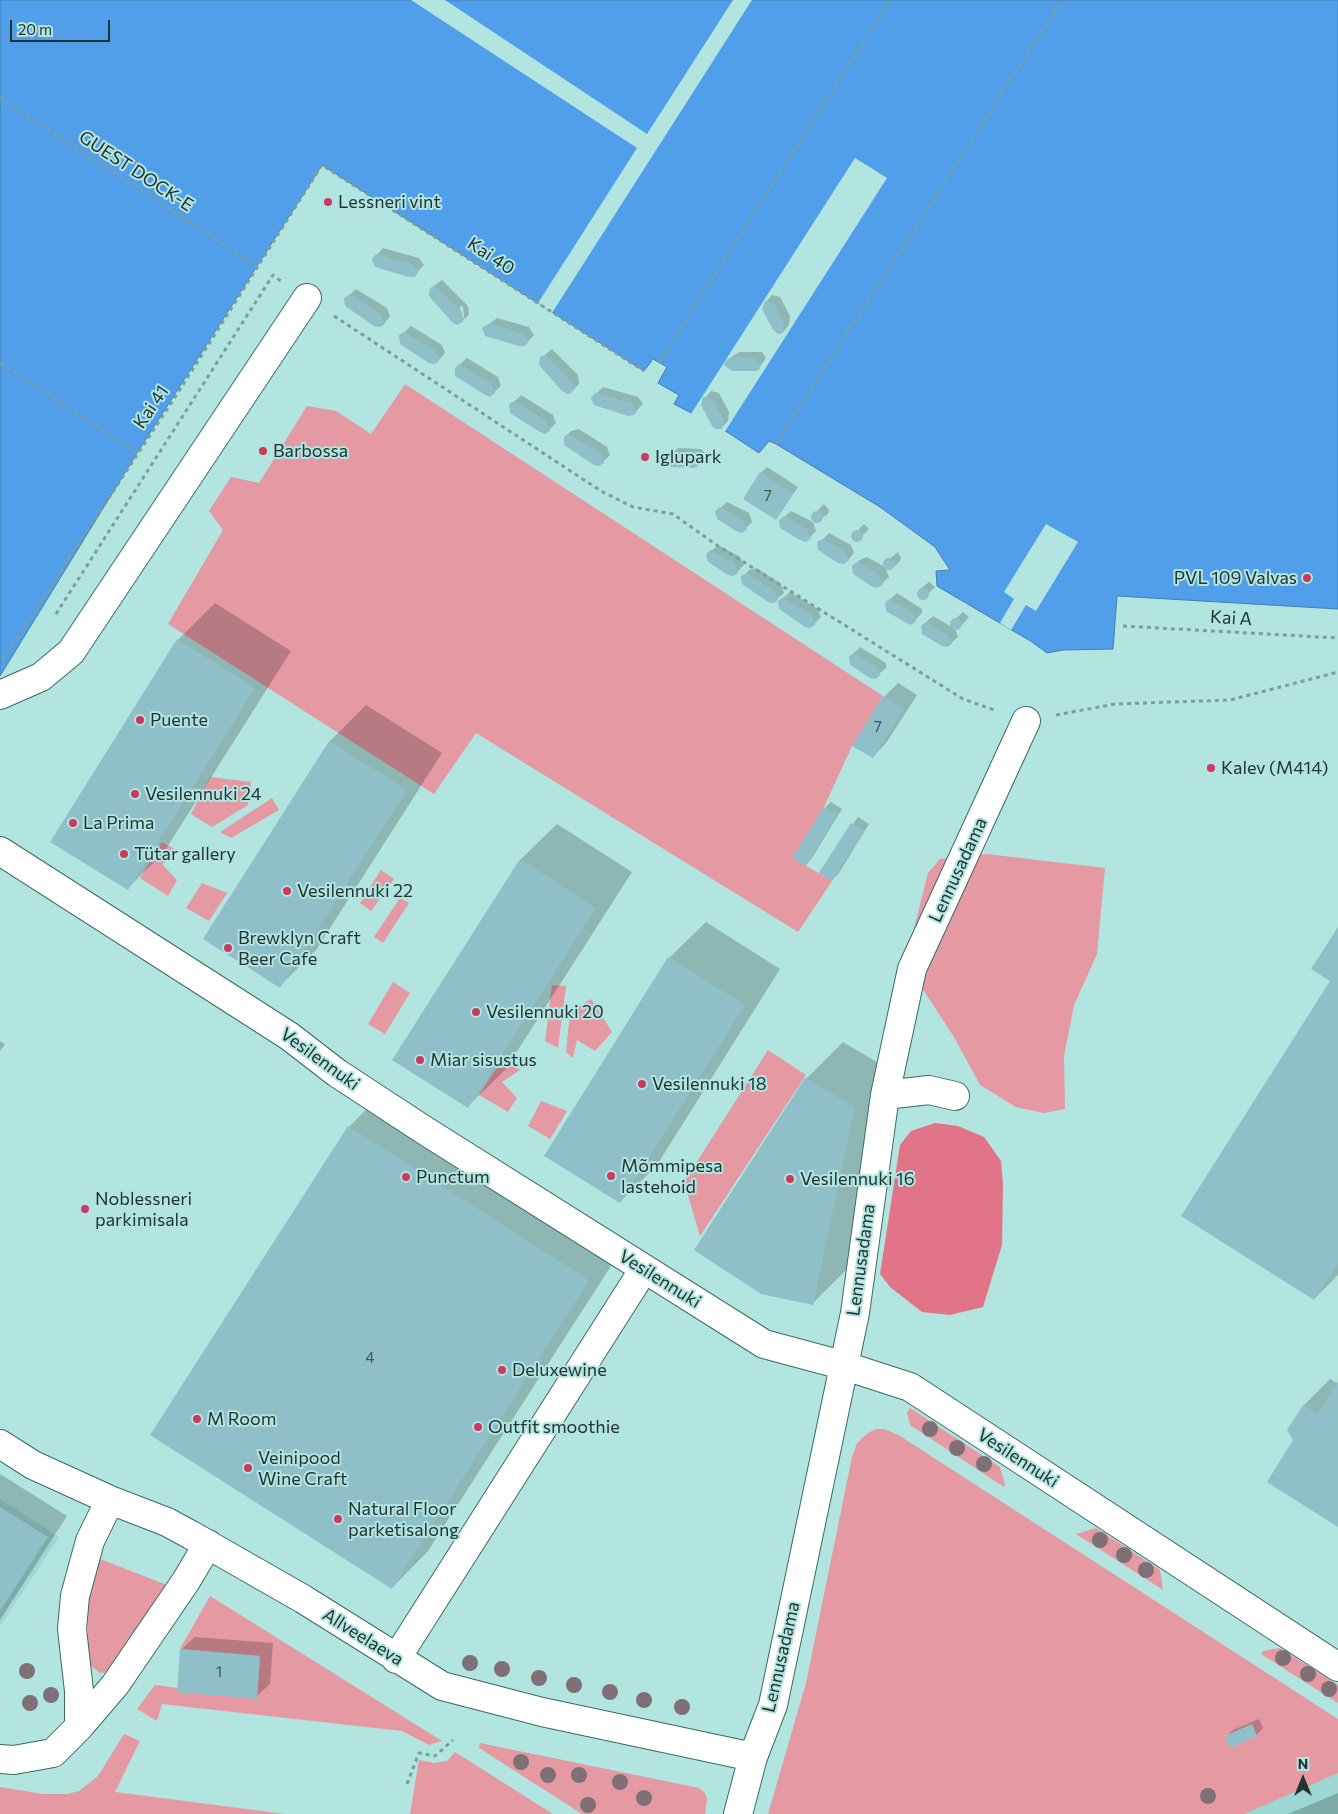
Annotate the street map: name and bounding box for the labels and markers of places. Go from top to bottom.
place label: Lessneri vint [338,191,441,213]
marker: Lessneri vint [322,196,334,208]
place label: Barbossa [273,440,348,462]
marker: Barbossa [257,445,269,457]
place label: Iglupark [655,446,721,468]
marker: Iglupark [639,451,651,463]
place label: PVL 109 Valvas [1174,567,1297,589]
marker: PVL 109 Valvas [1301,572,1313,584]
place label: Puente [150,709,208,731]
marker: Puente [134,714,146,726]
place label: Kalev (M414) [1221,757,1329,779]
marker: Kalev (M414) [1205,762,1217,774]
place label: Vesilennuki 24 [145,783,261,805]
marker: Vesilennuki 24 [129,788,141,800]
place label: La Prima [83,812,154,834]
marker: La Prima [67,817,79,829]
place label: Tütar gallery [134,843,236,865]
marker: Tütar gallery [118,848,130,860]
place label: Vesilennuki 22 [297,880,413,902]
marker: Vesilennuki 22 [281,885,293,897]
place label: Brewklyn Craft Beer Cafe [238,927,361,970]
marker: Brewklyn Craft Beer Cafe [222,942,234,954]
place label: Vesilennuki 20 [486,1001,604,1023]
marker: Vesilennuki 20 [470,1006,482,1018]
place label: Miar sisustus [430,1049,537,1071]
marker: Miar sisustus [414,1054,426,1066]
place label: Vesilennuki 18 [652,1073,767,1095]
marker: Vesilennuki 18 [636,1078,648,1090]
place label: Mõmmipesa lastehoid [621,1155,723,1198]
place label: Punctum [416,1166,490,1188]
place label: Vesilennuki 16 [800,1168,915,1190]
marker: Mõmmipesa lastehoid [605,1170,617,1182]
marker: Punctum [400,1171,412,1183]
marker: Vesilennuki 16 [784,1173,796,1185]
place label: Noblessneri parkimisala [95,1188,192,1230]
marker: Noblessneri parkimisala [79,1203,91,1215]
place label: Deluxewine [512,1359,607,1381]
marker: Deluxewine [496,1364,508,1376]
place label: M Room [207,1408,276,1430]
marker: M Room [191,1413,203,1425]
place label: Outfit smoothie [488,1416,620,1438]
marker: Outfit smoothie [472,1421,484,1433]
place label: Veinipood Wine Craft [258,1447,347,1490]
marker: Veinipood Wine Craft [242,1462,254,1474]
place label: Natural Floor parketisalong [348,1498,459,1540]
marker: Natural Floor parketisalong [332,1513,344,1525]

